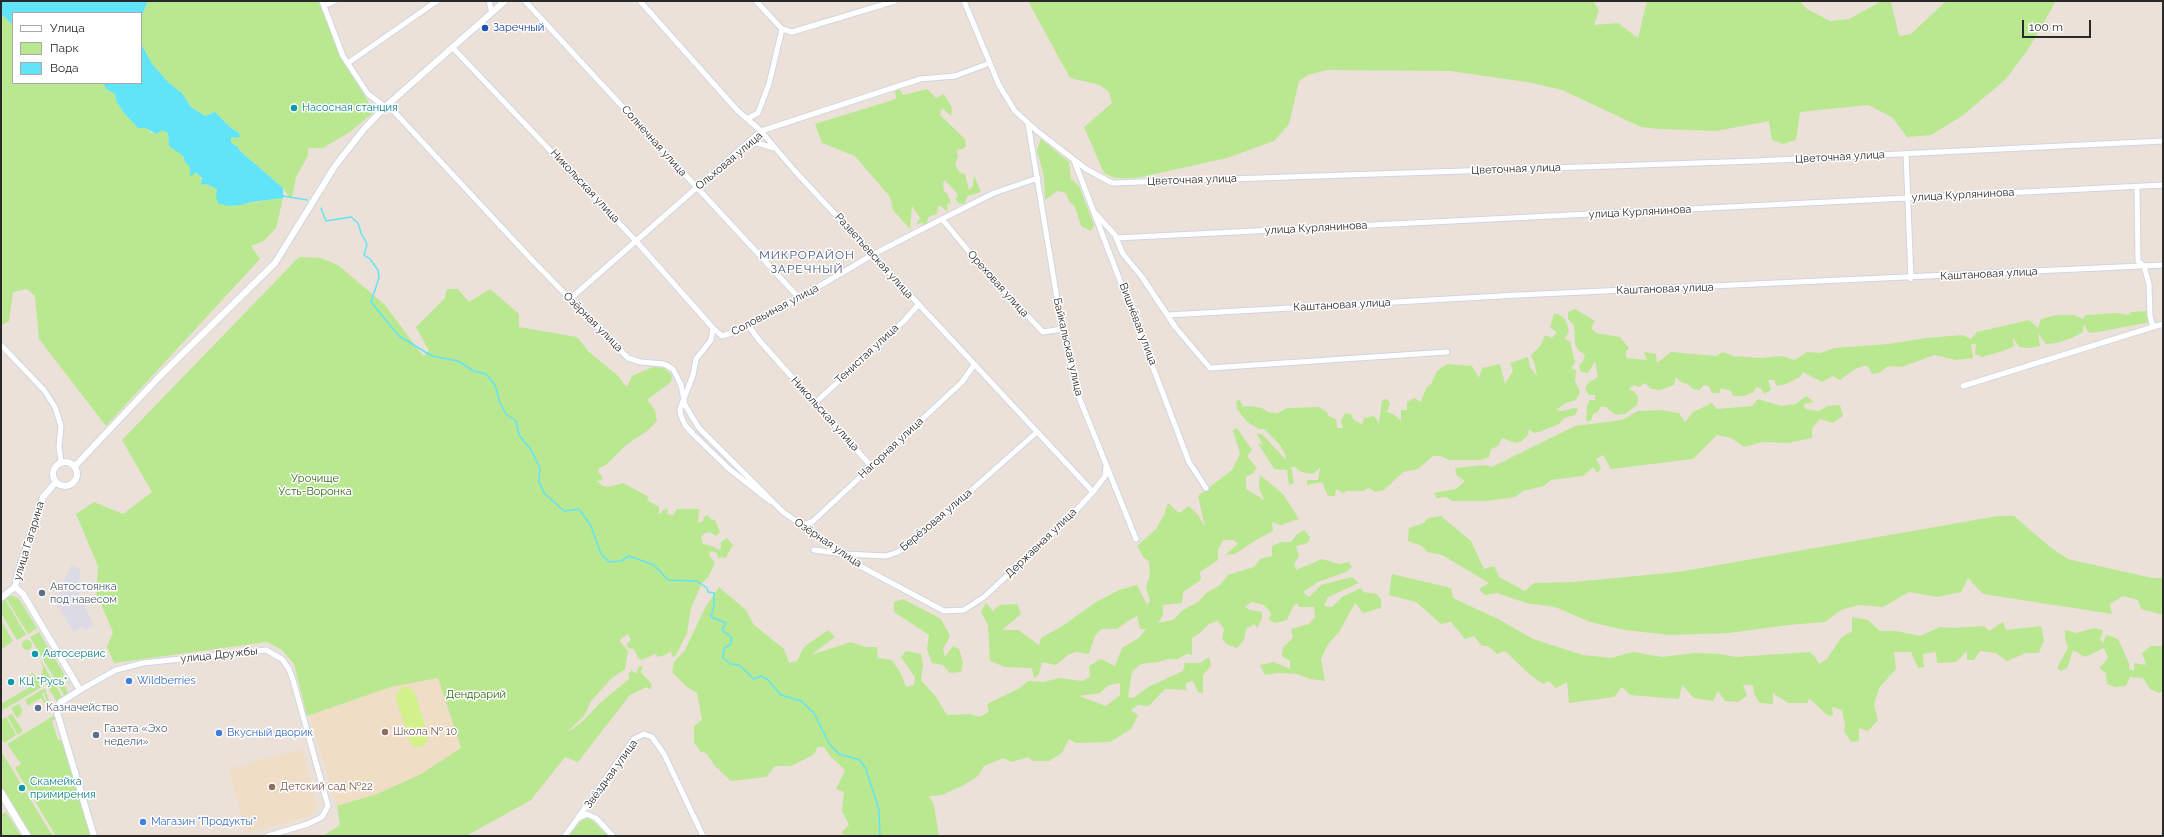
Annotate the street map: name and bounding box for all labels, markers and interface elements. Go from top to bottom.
legend [12,12,142,84]
scale bar [2024,12,2093,38]
text: 100 m [2029,20,2063,34]
text: Улица [50,21,85,35]
place label: Заречный [493,21,544,35]
marker: Заречный [480,23,490,33]
text: Парк [50,41,79,55]
text: Вода [50,61,79,75]
place label: Насосная станция [302,101,398,115]
marker: Насосная станция [289,103,299,113]
street label: Солнечная улица [619,103,689,179]
street label: Ольховая улица [693,129,765,193]
street label: Никольская улица [548,147,622,225]
street label: Цветочная улица [1795,148,1885,166]
street label: Цветочная улица [1471,161,1561,177]
street label: Цветочная улица [1147,172,1237,188]
street label: улица Курлянинова [1911,186,2015,204]
street label: улица Курлянинова [1588,203,1692,221]
street label: Разветьевская улица [832,211,916,301]
street label: улица Курлянинова [1264,219,1368,237]
district label: МИКРОРАЙОН ЗАРЕЧНЫЙ [759,248,855,276]
street label: Ореховая улица [965,248,1031,320]
street label: Каштановая улица [1940,265,2038,283]
street label: Соловьиная улица [729,281,821,339]
street label: Вишнёвая улица [1116,281,1160,367]
street label: Каштановая улица [1616,281,1714,297]
street label: Озёрная улица [561,290,625,354]
street label: Каштановая улица [1293,296,1391,314]
street label: Байкальская улица [1050,297,1086,397]
street label: Тенистая улица [833,321,901,387]
street label: Никольская улица [788,374,862,454]
street label: Нагорная улица [856,415,926,481]
park label: Урочище Усть-Воронка [278,472,352,498]
street label: Берёзовая улица [897,486,975,554]
street label: улица Гагарина [11,500,47,582]
street label: Державная улица [1003,506,1079,580]
street label: Озёрная улица [792,516,864,570]
place label: Автостоянка под навесом [50,580,117,606]
marker: Автостоянка под навесом [37,588,47,598]
street label: улица Дружбы [180,644,258,666]
place label: Автосервис [43,647,106,661]
marker: Автосервис [30,649,40,659]
place label: Wildberries [137,674,196,688]
place label: КЦ "Русь" [19,675,67,689]
marker: Wildberries [124,676,134,686]
marker: КЦ "Русь" [6,677,16,687]
park label: Дендрарий [446,688,506,702]
place label: Казначейство [46,701,119,715]
marker: Казначейство [33,703,43,713]
place label: Газета «Эхо недели» [104,722,167,748]
place label: Школа № 10 [393,725,457,739]
place label: Вкусный дворик [227,726,313,740]
marker: Школа № 10 [380,727,390,737]
marker: Вкусный дворик [214,728,224,738]
marker: Газета «Эхо недели» [91,730,101,740]
street label: Звёздная улица [582,737,640,811]
place label: Скамейка примирения [30,775,96,801]
place label: Детский сад №22 [280,780,373,794]
marker: Детский сад №22 [267,782,277,792]
marker: Скамейка примирения [17,783,27,793]
place label: Магазин "Продукты" [151,815,256,829]
marker: Магазин "Продукты" [138,817,148,827]

